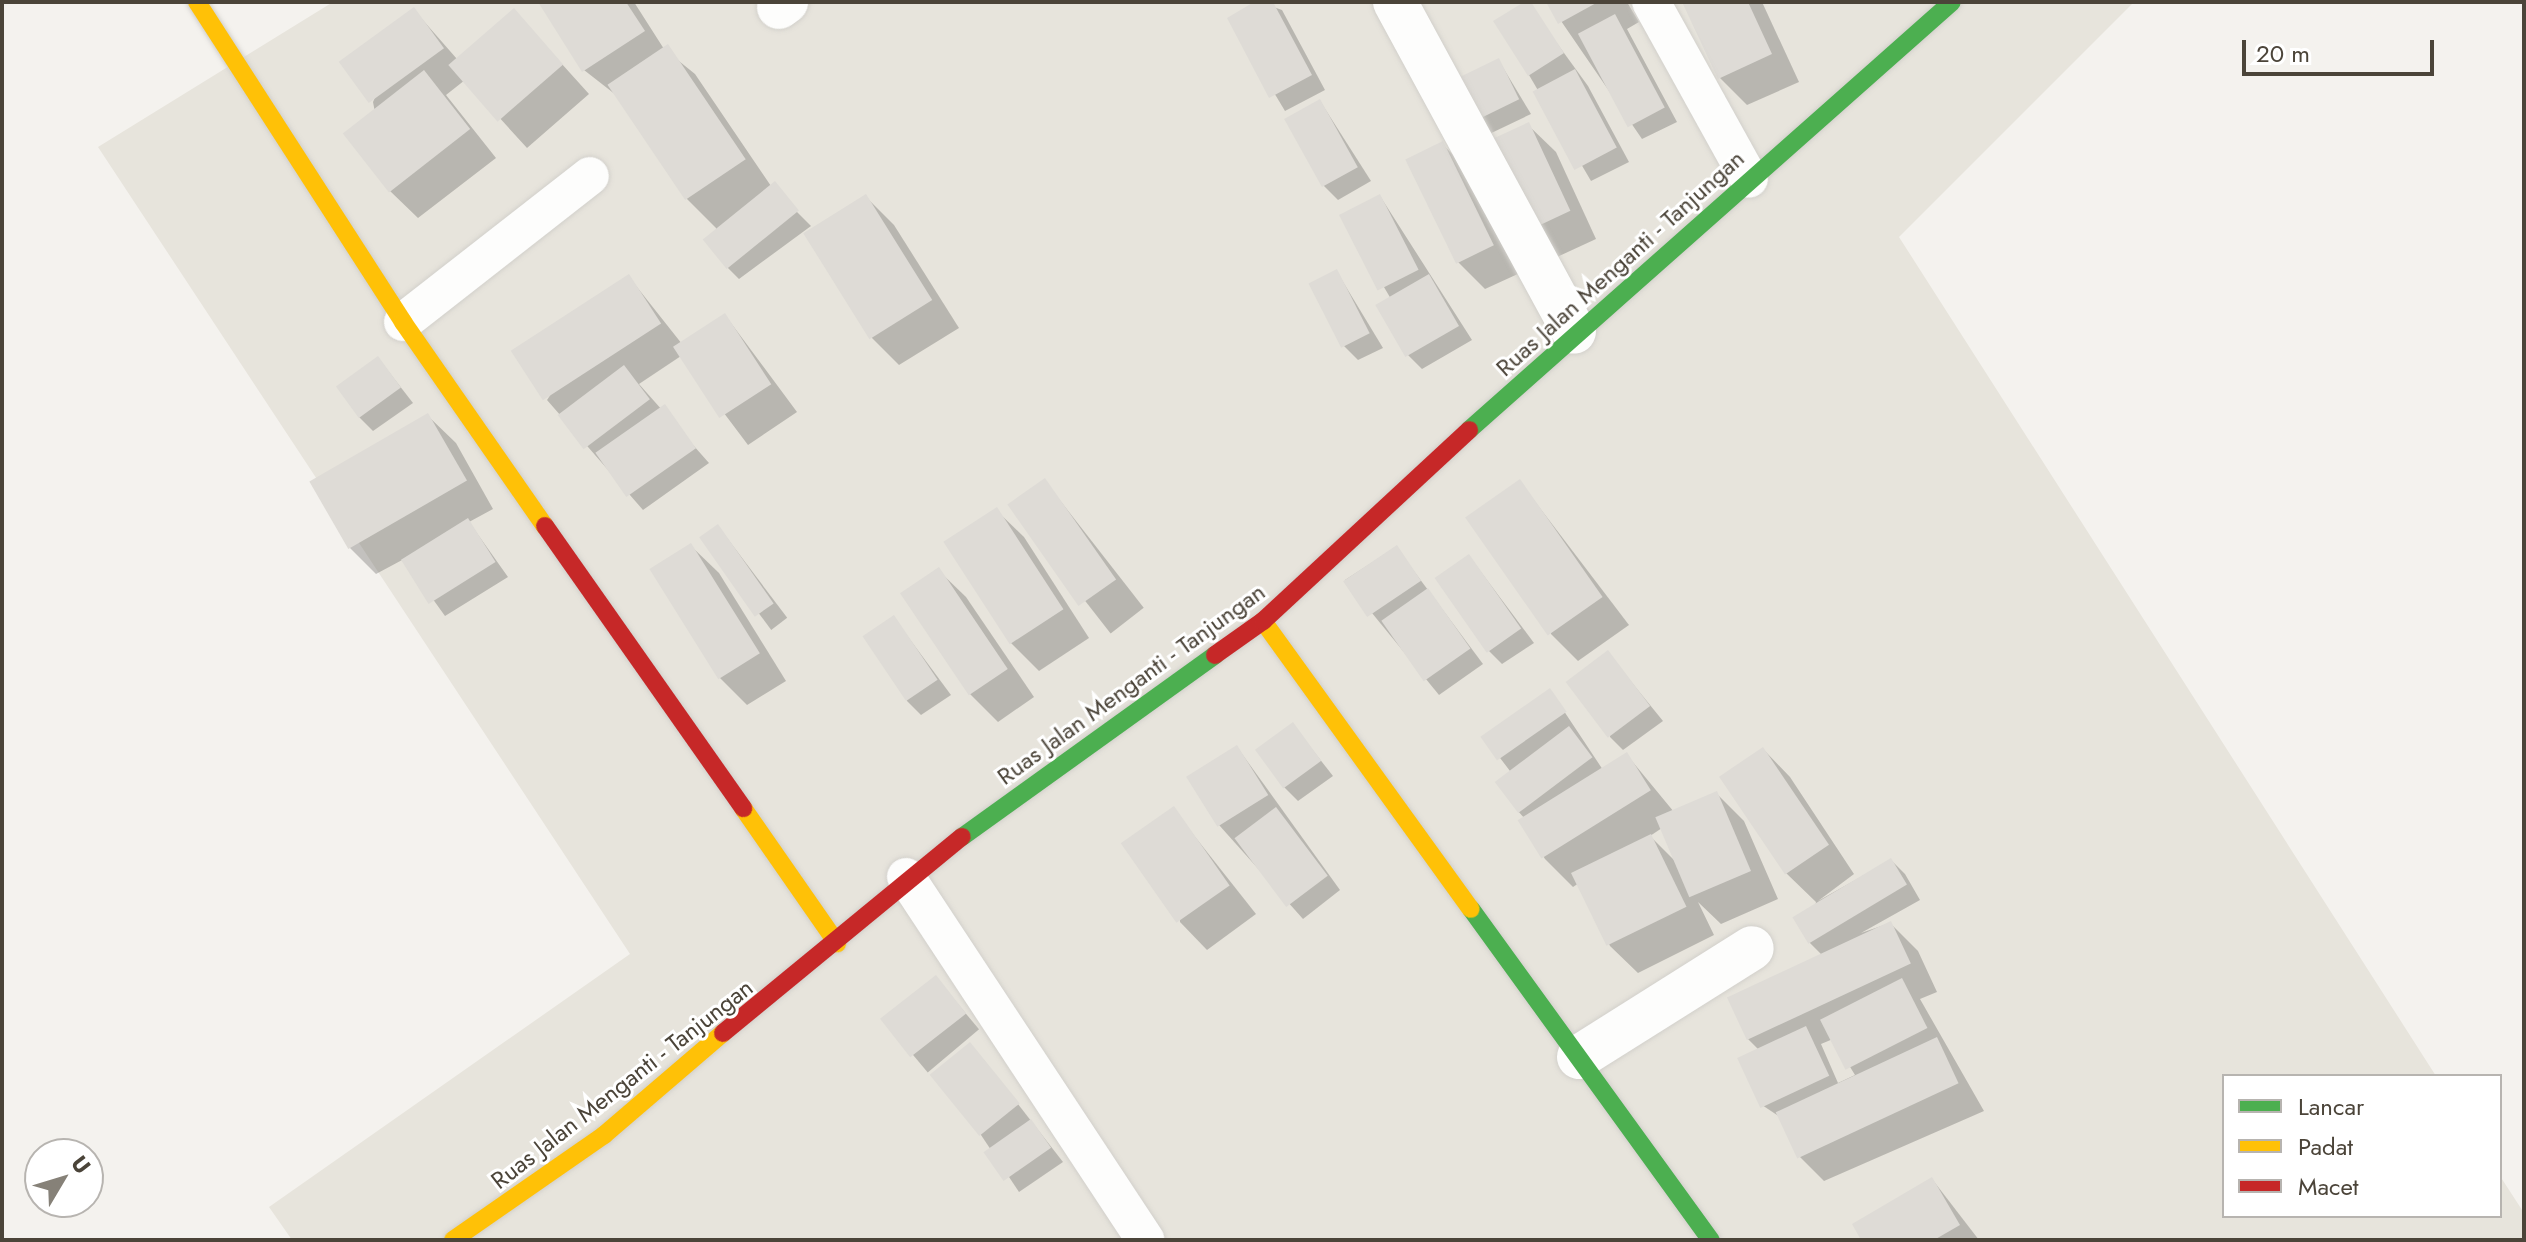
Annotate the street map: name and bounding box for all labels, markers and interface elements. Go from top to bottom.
scale bar [2246,24,2438,74]
text: 20 m [2256,36,2310,71]
street label: Ruas Jalan Menganti - Tanjungan [1490,144,1750,382]
street label: Ruas Jalan Menganti - Tanjungan [991,577,1271,791]
street label: Ruas Jalan Menganti - Tanjungan [485,973,759,1195]
legend [2222,1074,2502,1218]
text: Lancar [2298,1089,2364,1124]
text: Padat [2298,1129,2353,1164]
north arrow [24,1138,104,1218]
text: U [64,1149,99,1180]
text: Macet [2298,1169,2359,1204]

